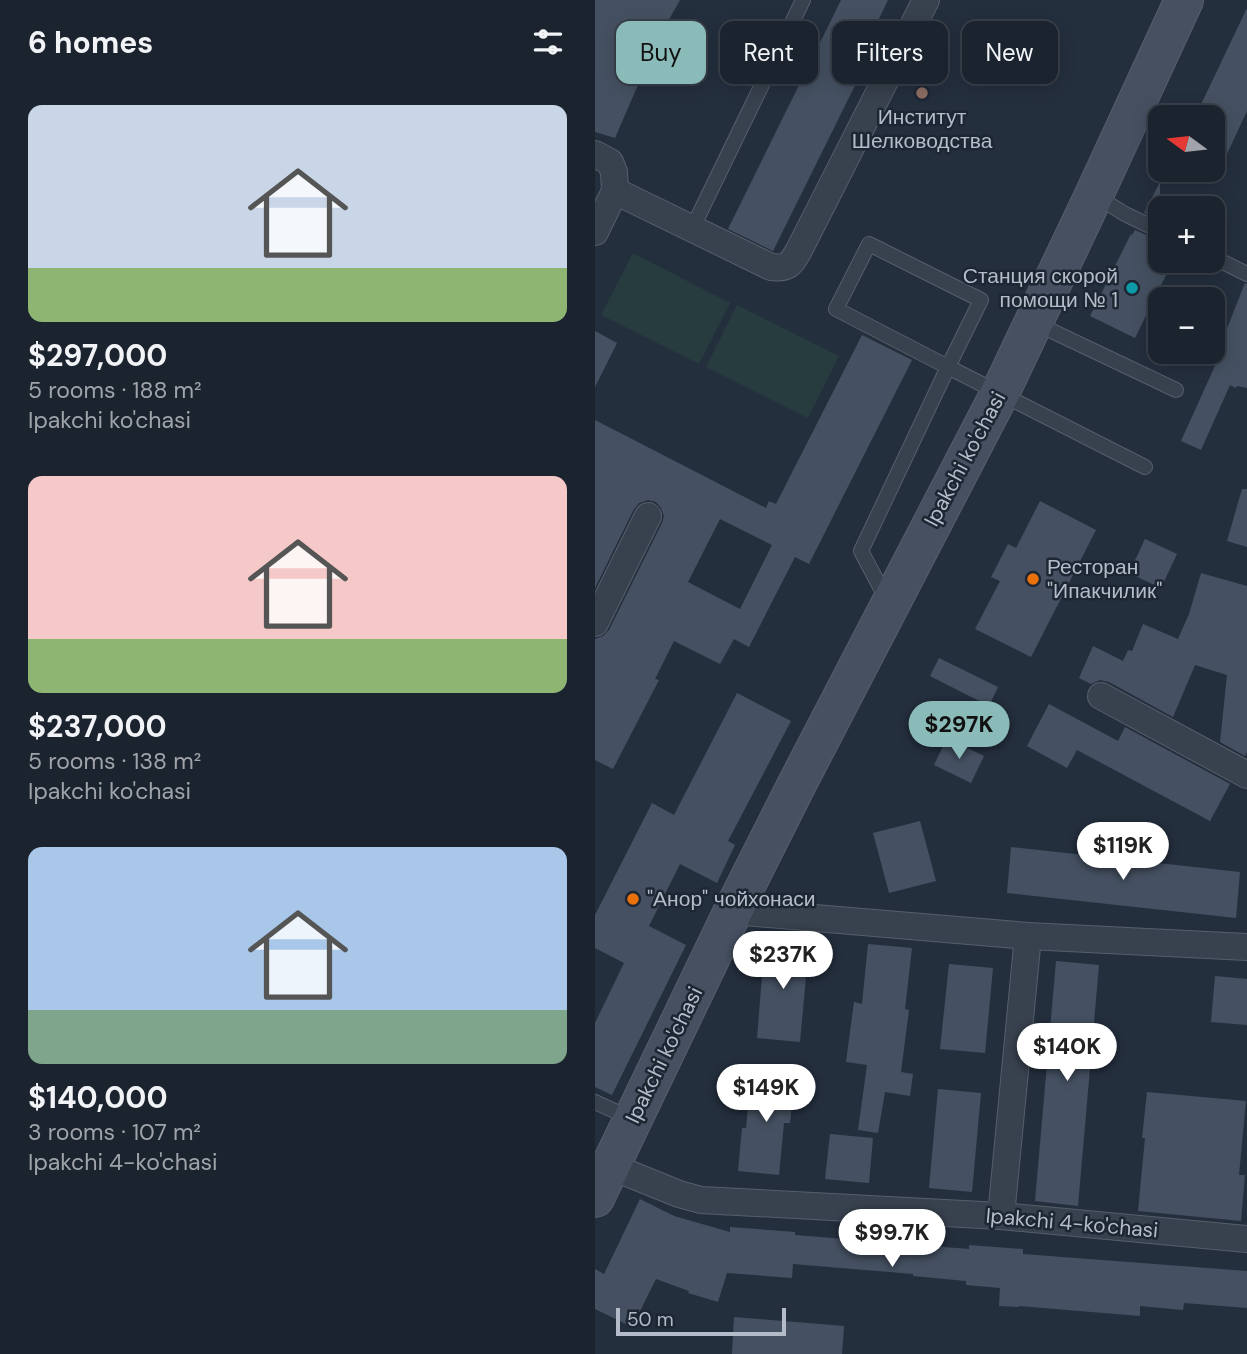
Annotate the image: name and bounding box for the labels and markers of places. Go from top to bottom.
marker: Институт Шелководства [914,85,930,101]
place label: Институт Шелководства [852,103,993,155]
place label: Станция скорой помощи № 1 [963,262,1118,314]
marker: Станция скорой помощи № 1 [1124,280,1140,296]
place label: Ресторан "Ипакчилик" [1047,553,1162,605]
marker: Ресторан "Ипакчилик" [1025,571,1041,587]
pin: $297K [910,702,1008,761]
pin: $119K [1074,822,1172,882]
place label: "Анор" чойхонаси [647,885,816,913]
marker: "Анор" чойхонаси [625,891,641,907]
pin: $237K [734,932,832,991]
pin: $140K [1018,1024,1116,1083]
pin: $149K [717,1064,815,1124]
pin: $99.7K [835,1210,949,1269]

